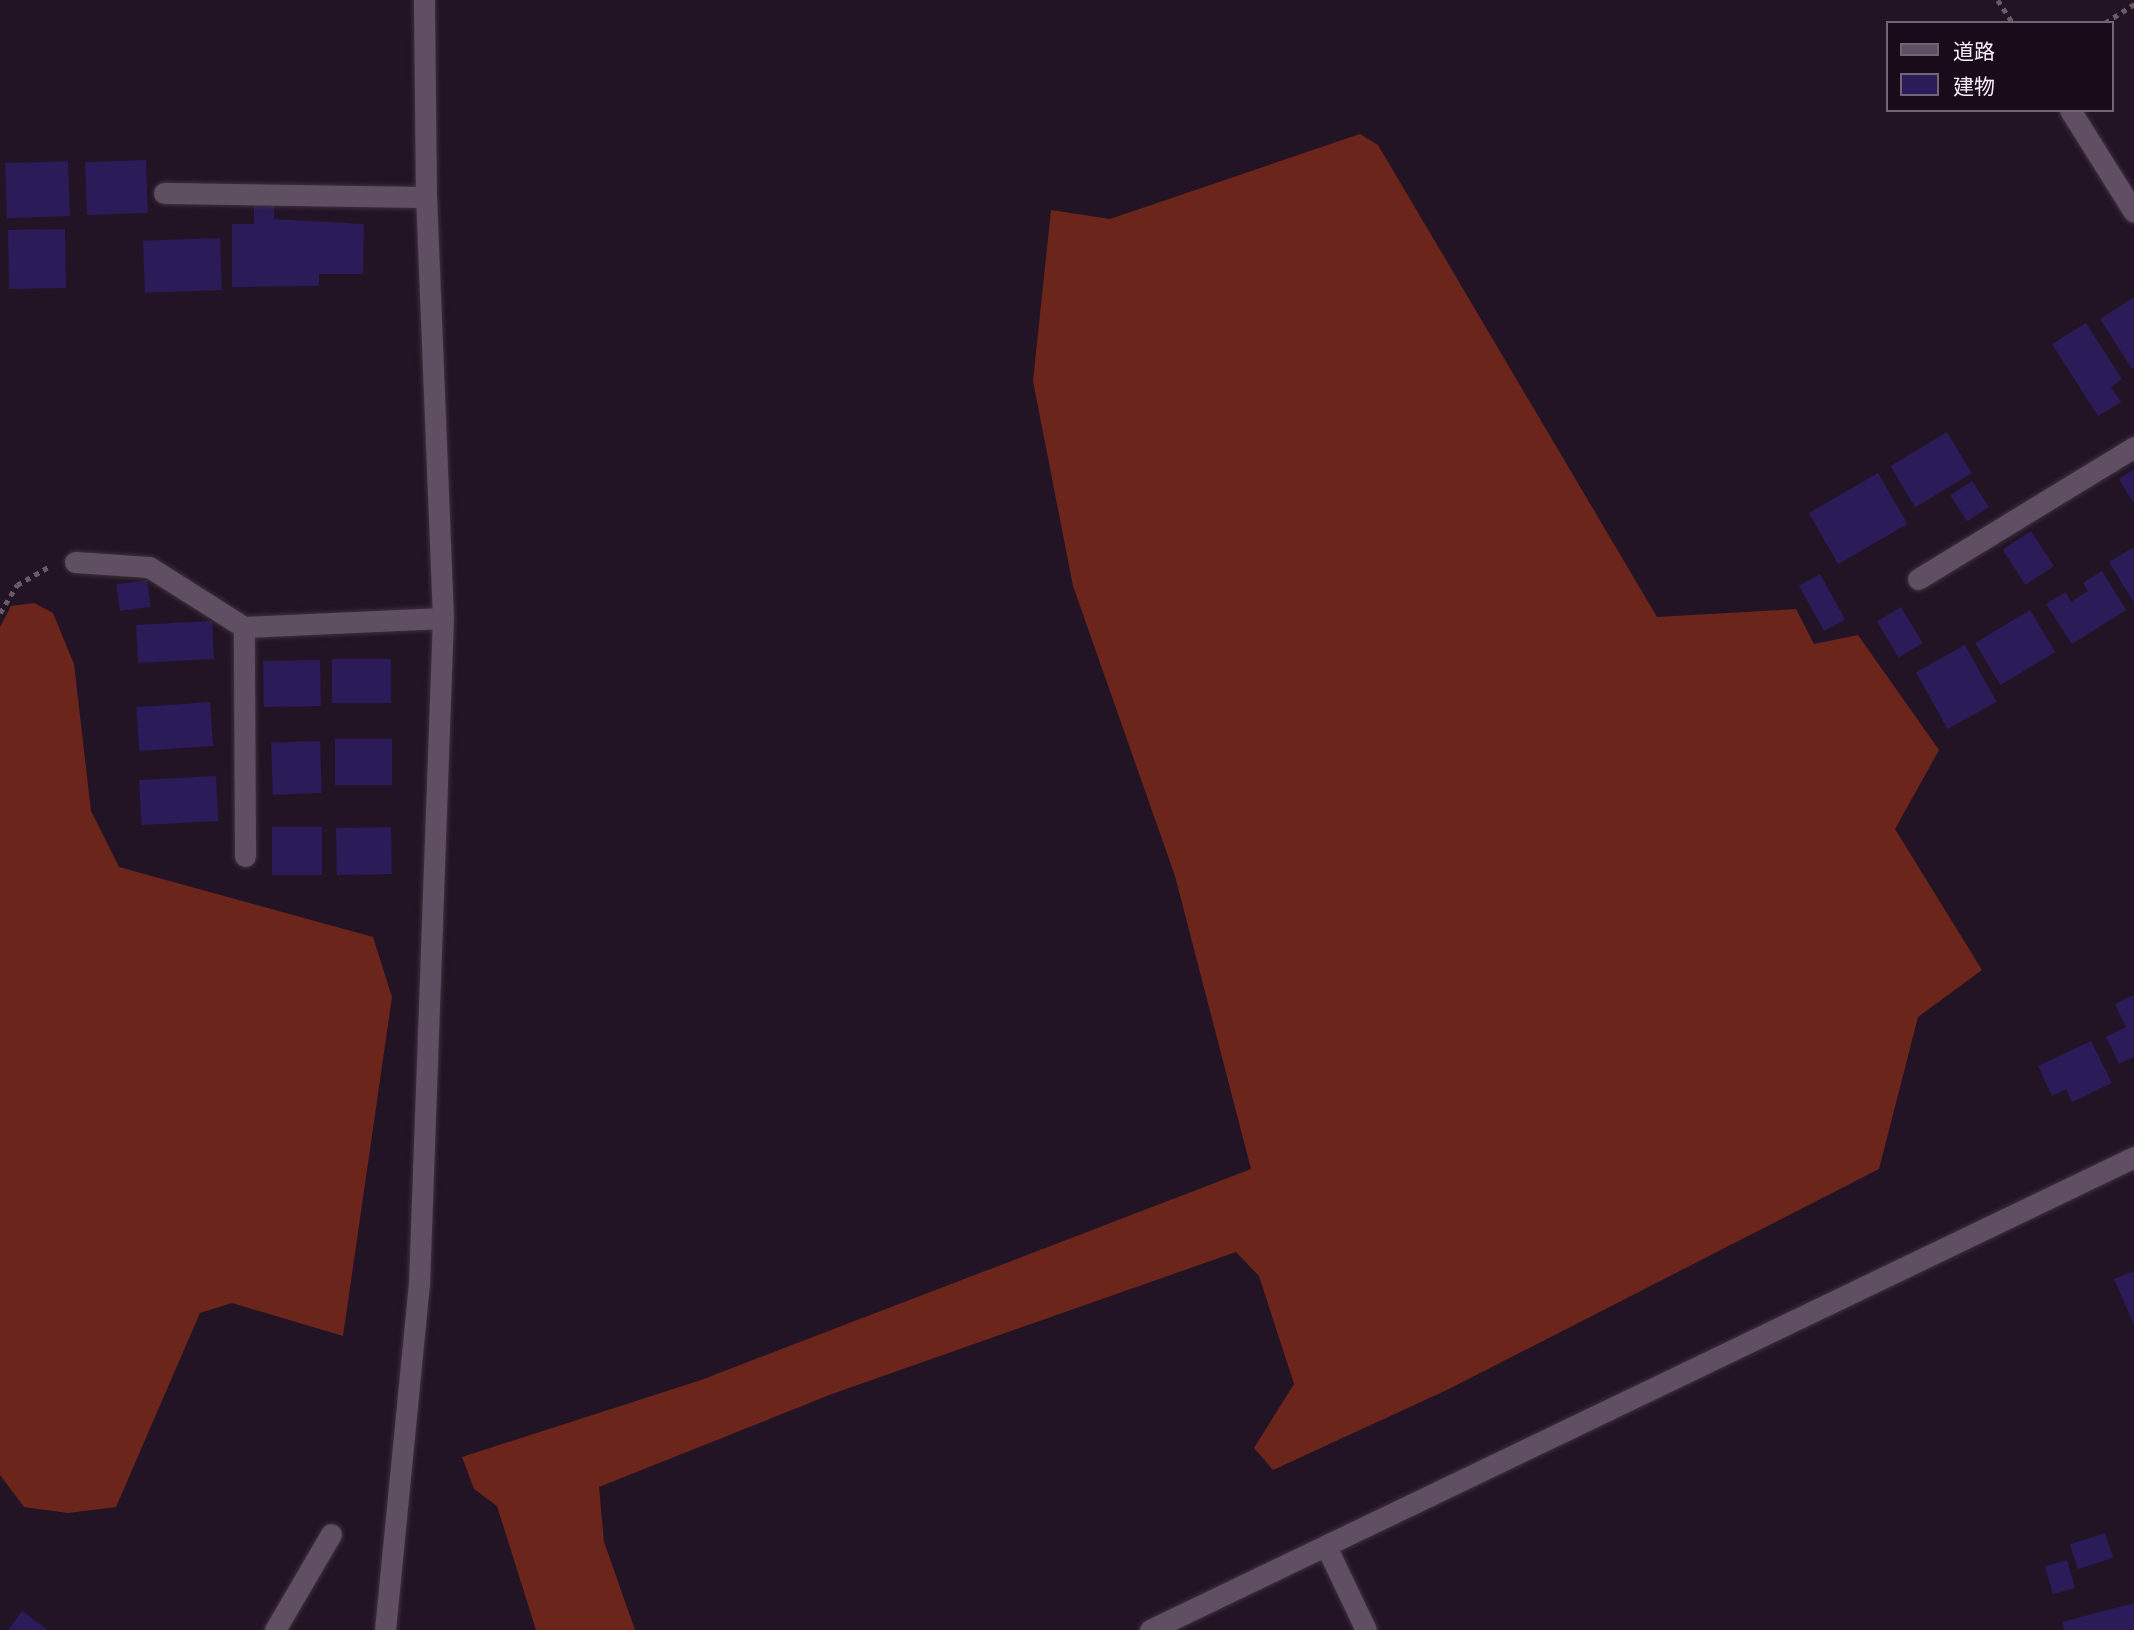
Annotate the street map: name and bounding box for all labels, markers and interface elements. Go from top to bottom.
legend [1885,21,2113,112]
text: 道路 [1953,40,1995,63]
text: 建物 [1953,75,1995,98]

